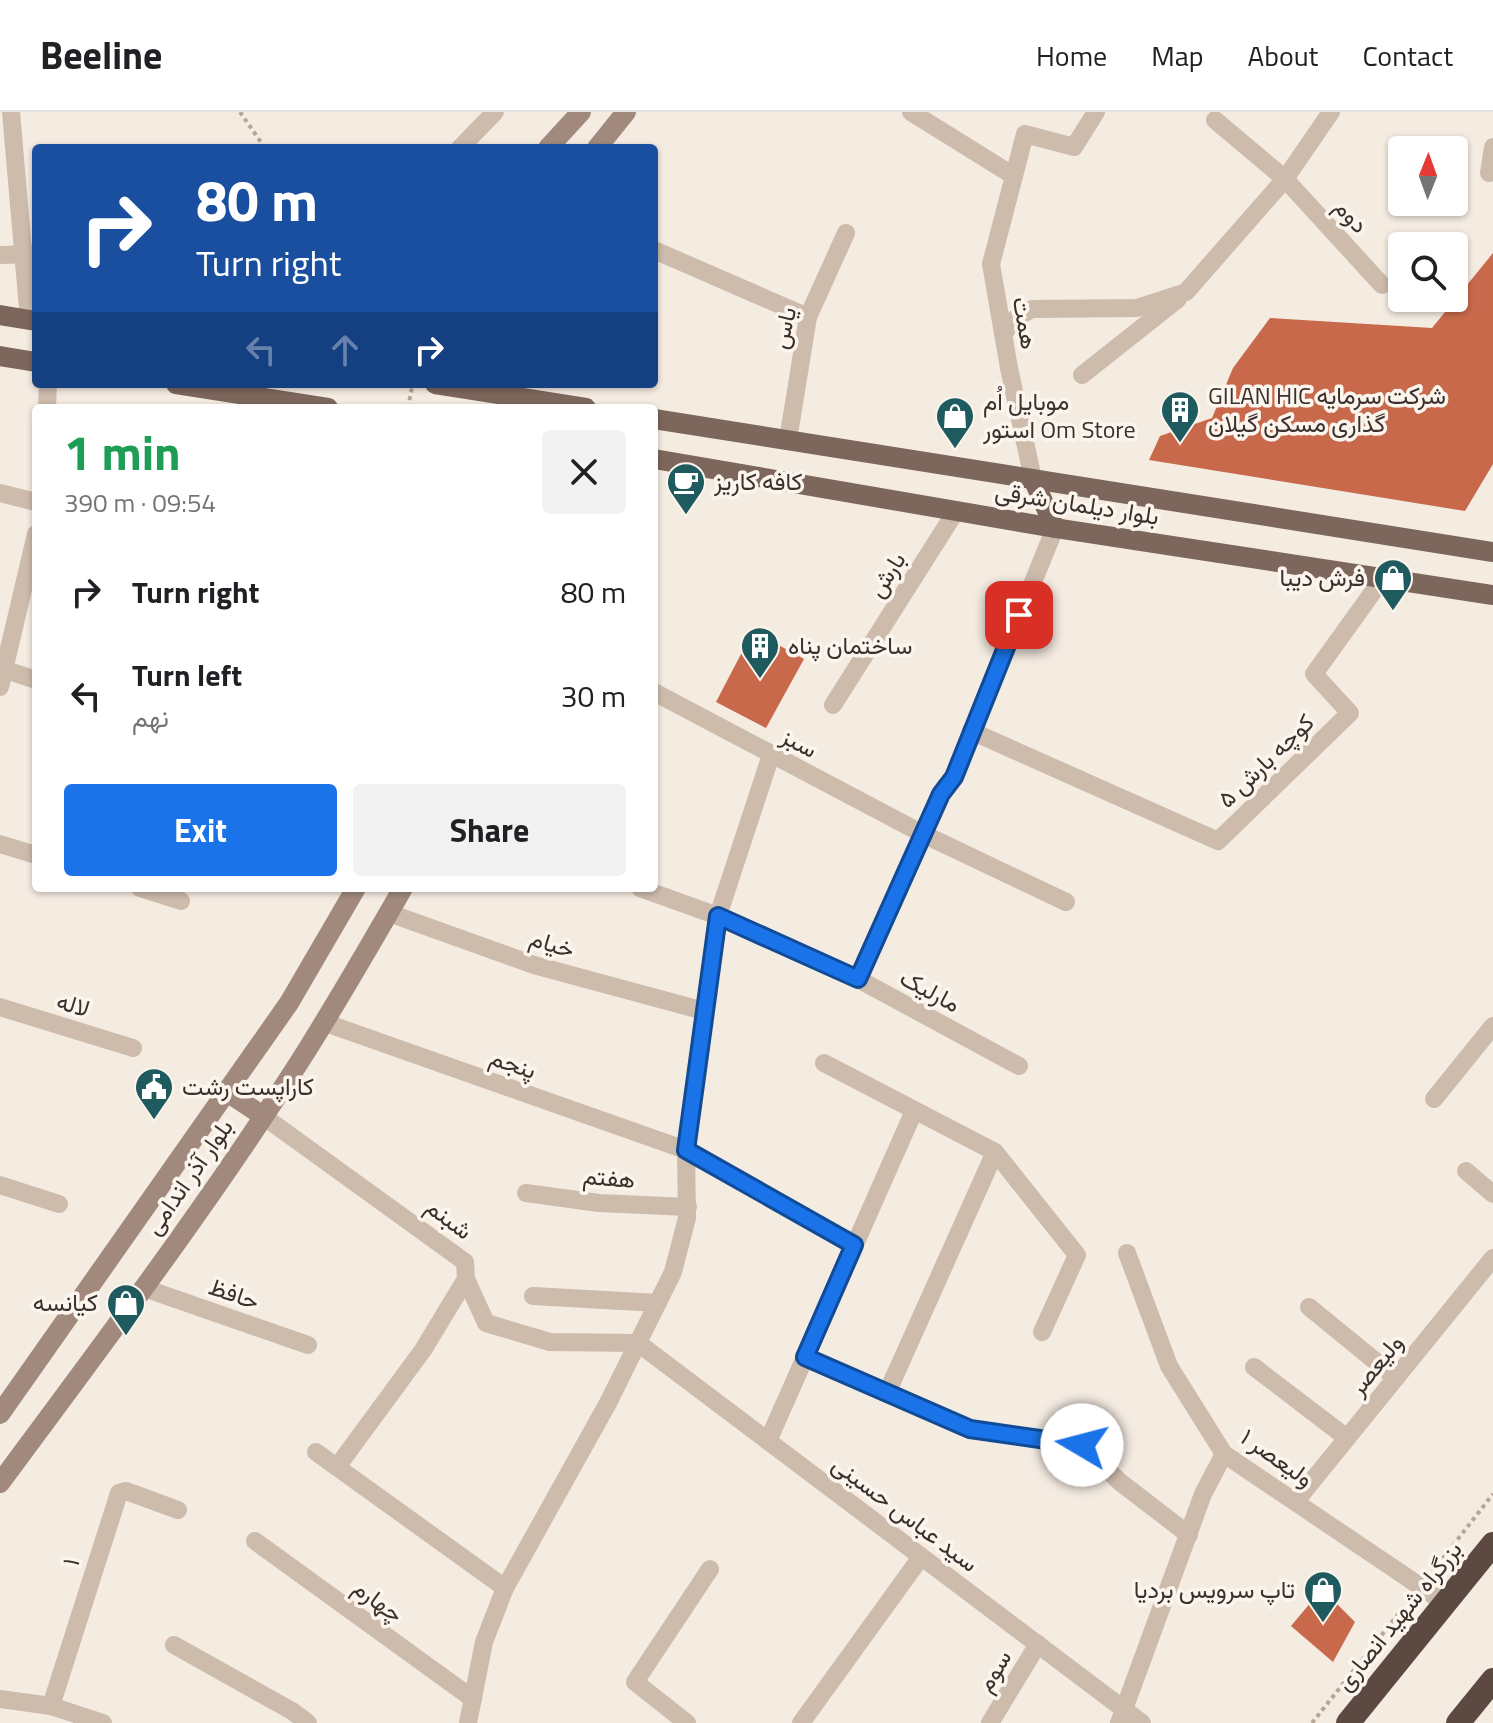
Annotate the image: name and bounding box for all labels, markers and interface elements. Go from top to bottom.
text: Beeline [40,26,162,84]
text: Home [1036,34,1107,77]
text: Map [1151,34,1204,77]
text: About [1248,34,1318,77]
text: Contact [1362,34,1453,77]
north arrow [1388,136,1468,216]
map controls [1388,136,1468,312]
text: 80 m [196,158,318,243]
icon: right [64,176,168,280]
street label: دوم [1326,190,1377,241]
button: search [1388,232,1468,312]
text: Turn right [196,235,341,290]
street label: همت [1004,294,1048,352]
street label: یاس [761,303,805,352]
icon: left [239,328,283,372]
icon: ahead [323,328,367,372]
icon: right [407,328,451,372]
place label: GILAN HIC شرکت سرمایه گذاری مسکن گیلان [1208,377,1446,441]
place label: موبایل اُم استور Om Store [982,383,1136,447]
building icon: GILAN HIC شرکت سرمایه گذاری مسکن گیلان [1159,389,1201,444]
shop icon: موبایل اُم استور Om Store [934,395,976,450]
text: 1 min [64,416,181,489]
button: close [542,430,626,514]
cafe icon: کافه کاریز [665,461,707,516]
place label: کافه کاریز [713,463,802,499]
street label: بلوار دیلمان شرقی [993,472,1162,534]
text: 390 m · 09:54 [64,483,216,522]
street label: بارش [858,545,914,604]
shop icon: فرش دیبا [1372,557,1414,612]
place label: فرش دیبا [1279,559,1365,595]
text: Turn right [132,569,260,615]
text: 80 m [561,569,626,615]
icon: right [64,570,108,614]
pin [985,581,1053,649]
icon: arrive [997,593,1041,637]
building icon: ساختمان پناه [739,625,781,680]
place label: ساختمان پناه [788,627,912,663]
text: Turn left [132,652,242,698]
text: 30 m [561,673,626,719]
icon: left [64,674,108,718]
text: نهم [132,698,169,737]
street label: کوچه بارش ۵ [1209,705,1322,816]
street label: سبز [774,717,824,767]
button: Exit [64,784,337,876]
button: Share [353,784,626,876]
street label: خیام [525,919,579,967]
street label: مارلیک [894,959,967,1021]
street label: لاله [52,982,94,1026]
street label: پنجم [485,1038,541,1088]
public building icon: کاراپست رشت [133,1066,175,1121]
place label: کاراپست رشت [182,1068,314,1104]
street label: بلوار آذر اندامی [135,1111,242,1242]
street label: هفتم [581,1157,637,1197]
street label: شبنم [419,1189,481,1248]
street label: حافظ [204,1268,265,1318]
shop icon: کیانسه [105,1282,147,1337]
place label: کیانسه [33,1284,98,1320]
street label: ولیعصر [1339,1326,1411,1404]
position arrow [1040,1403,1124,1487]
street label: ولیعصر ۱ [1234,1419,1322,1495]
street label: سید عباس حسینی [825,1446,986,1580]
street label: بزرگراه شهید انصاری [1326,1532,1470,1698]
street label: ۱ [52,1553,88,1570]
street label: چهارم [346,1569,411,1631]
shop icon: تاپ سرویس بردیا [1302,1569,1344,1624]
place label: تاپ سرویس بردیا [1134,1571,1295,1607]
street label: سوم [966,1642,1020,1699]

